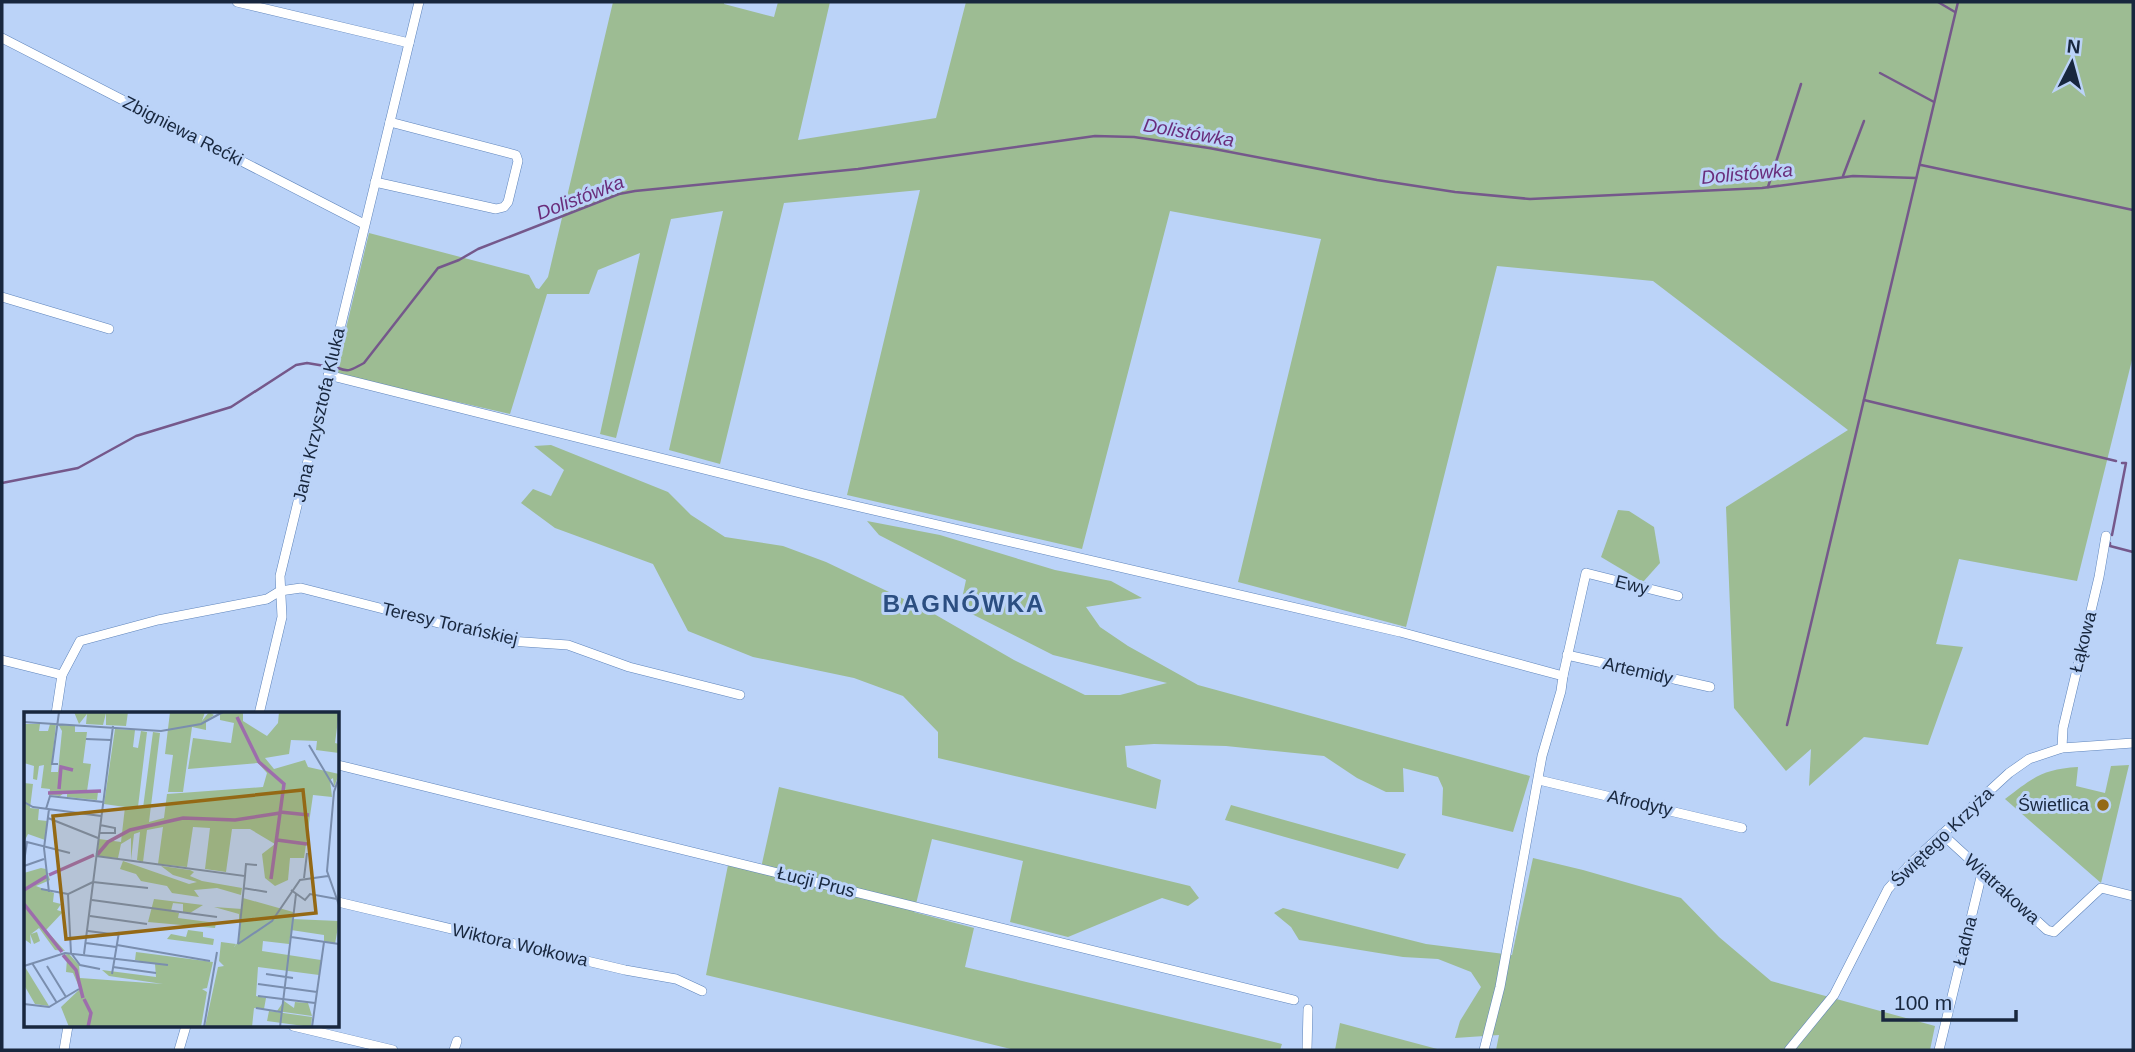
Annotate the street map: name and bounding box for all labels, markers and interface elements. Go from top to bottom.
north arrow [2037,28,2107,98]
text: N [2066,35,2082,58]
street label: Zbigniewa Rećki [120,92,246,170]
water label: Dolistówka [1142,114,1236,151]
water label: Dolistówka [1700,159,1794,188]
water label: Dolistówka [534,171,627,224]
street label: Jana Krzysztofa Kluka [289,325,349,504]
street label: Ewy [1613,571,1651,599]
district label: BAGNÓWKA [883,590,1045,617]
street label: Teresy Torańskiej [380,599,520,649]
street label: Łąkowa [2066,609,2100,675]
street label: Artemidy [1601,653,1675,689]
inset map [24,712,340,1028]
street label: Świętego Krzyża [1886,782,1998,891]
street label: Afrodyty [1606,786,1674,820]
place label: Świetlica [2018,794,2090,815]
marker: Świetlica [2095,797,2111,813]
street label: Wiatrakowa [1960,850,2044,929]
street label: Łucji Prus [775,863,857,901]
street label: Ładna [1949,913,1981,968]
street label: Wiktora Wołkowa [450,920,591,971]
scale bar [1883,978,2016,1022]
text: 100 m [1894,991,1952,1014]

